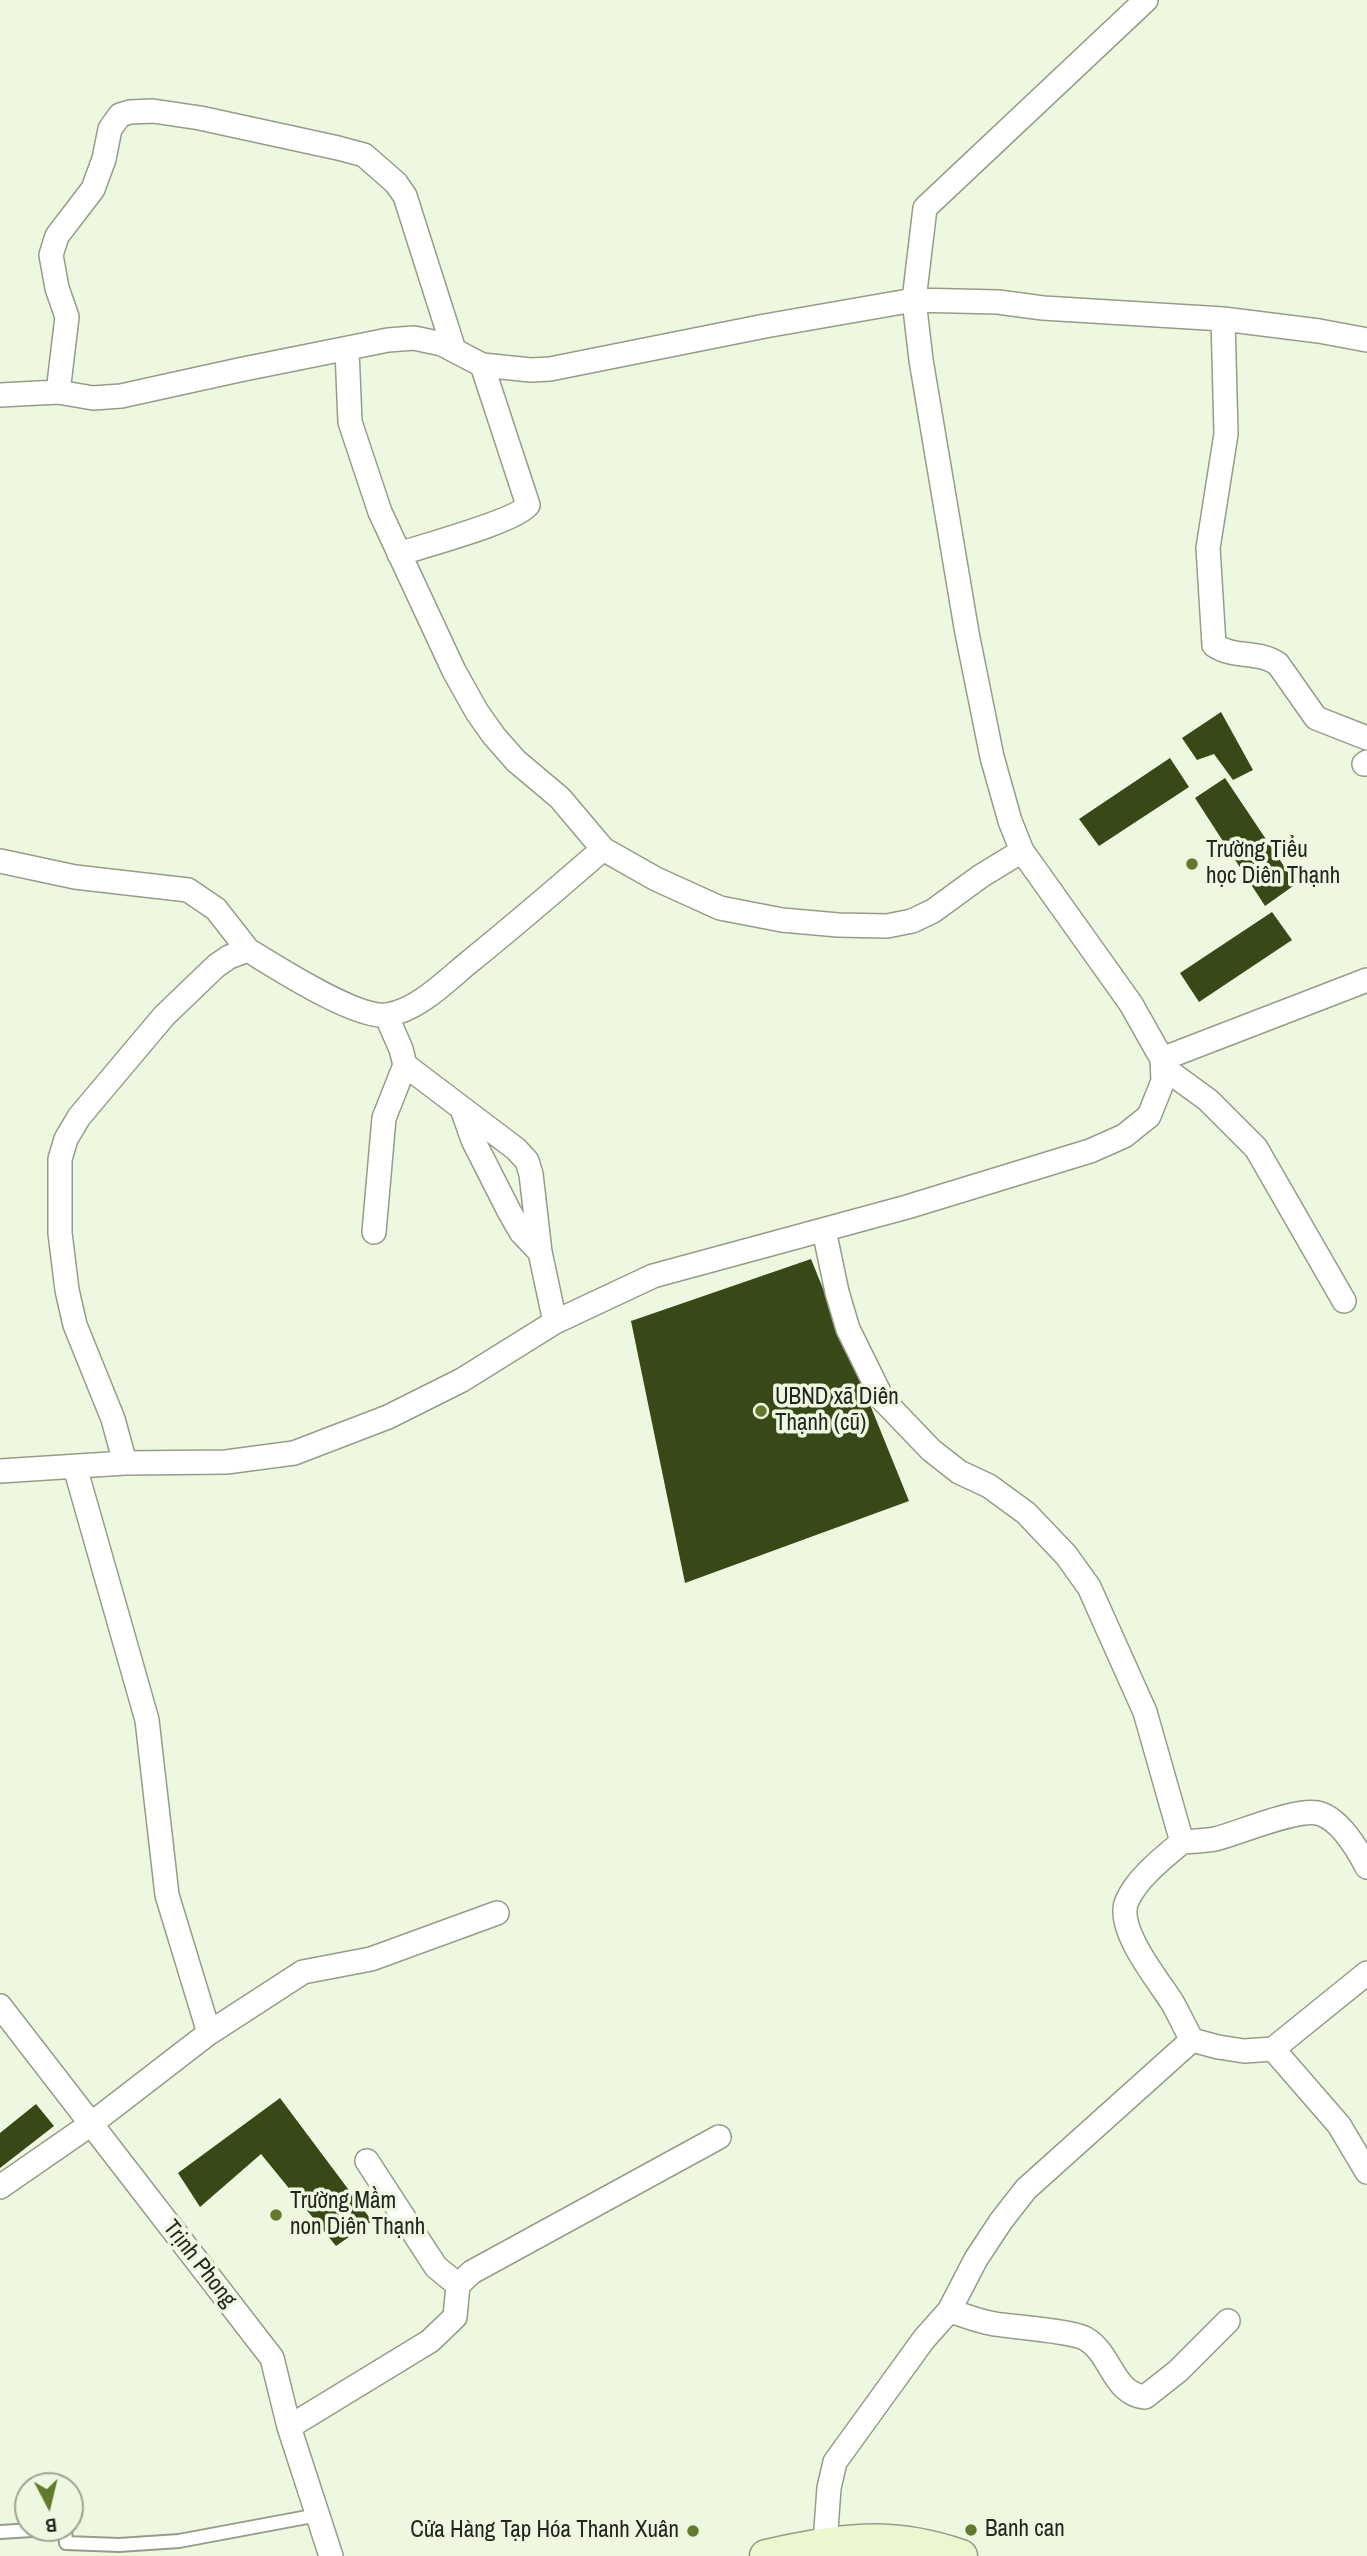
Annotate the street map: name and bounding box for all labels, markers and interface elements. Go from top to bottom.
place label: Trường Tiểu học Diên Thạnh [1206,837,1340,891]
marker: Trường Tiểu học Diên Thạnh [1184,856,1200,872]
place label: UBND xã Diên Thạnh (cũ) [775,1384,899,1438]
marker: UBND xã Diên Thạnh (cũ) [753,1403,769,1419]
place label: Trường Mầm non Diên Thạnh [290,2188,425,2242]
marker: Trường Mầm non Diên Thạnh [268,2207,284,2223]
street label: Trịnh Phong [156,2215,242,2313]
north arrow [14,2472,84,2542]
text: B [44,2512,58,2539]
place label: Banh can [985,2516,1065,2544]
place label: Cửa Hàng Tạp Hóa Thanh Xuân [410,2517,679,2545]
marker: Banh can [963,2522,979,2538]
marker: Cửa Hàng Tạp Hóa Thanh Xuân [685,2523,701,2539]

